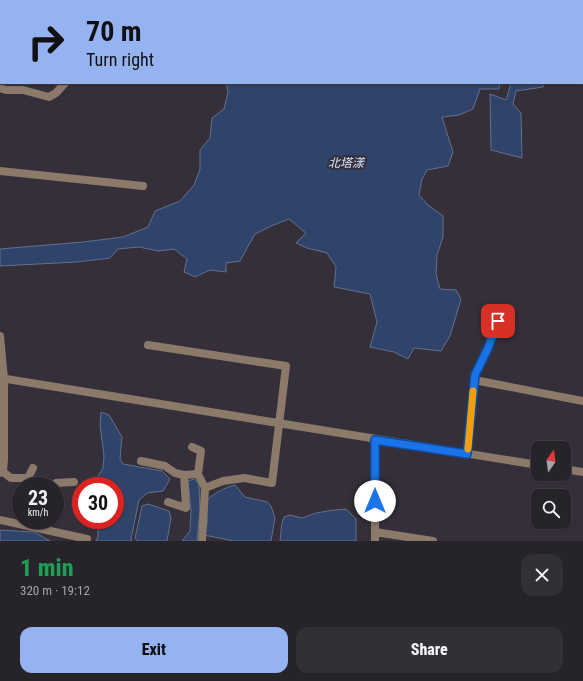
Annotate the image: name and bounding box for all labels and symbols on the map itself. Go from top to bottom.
water label: 北塔漾 [328,156,366,170]
pin [481,304,515,338]
north arrow [531,441,571,481]
speed limit sign: 30 [72,477,124,529]
position arrow [354,480,396,522]

